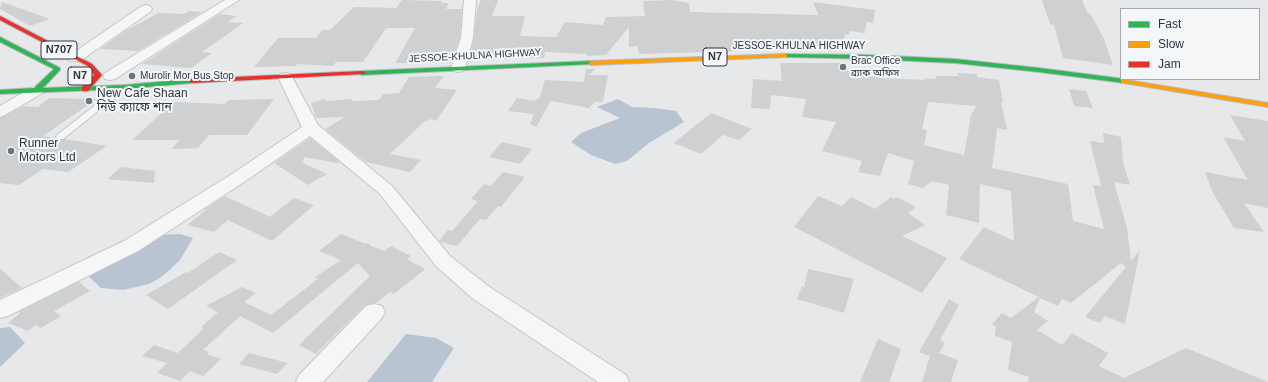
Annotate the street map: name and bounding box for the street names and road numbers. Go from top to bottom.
street label: JESSOE-KHULNA HIGHWAY [733,40,865,52]
road number: N707 [41,41,77,59]
street label: JESSOE-KHULNA HIGHWAY [408,47,542,65]
road number: N7 [703,48,727,66]
road number: N7 [68,67,92,85]

